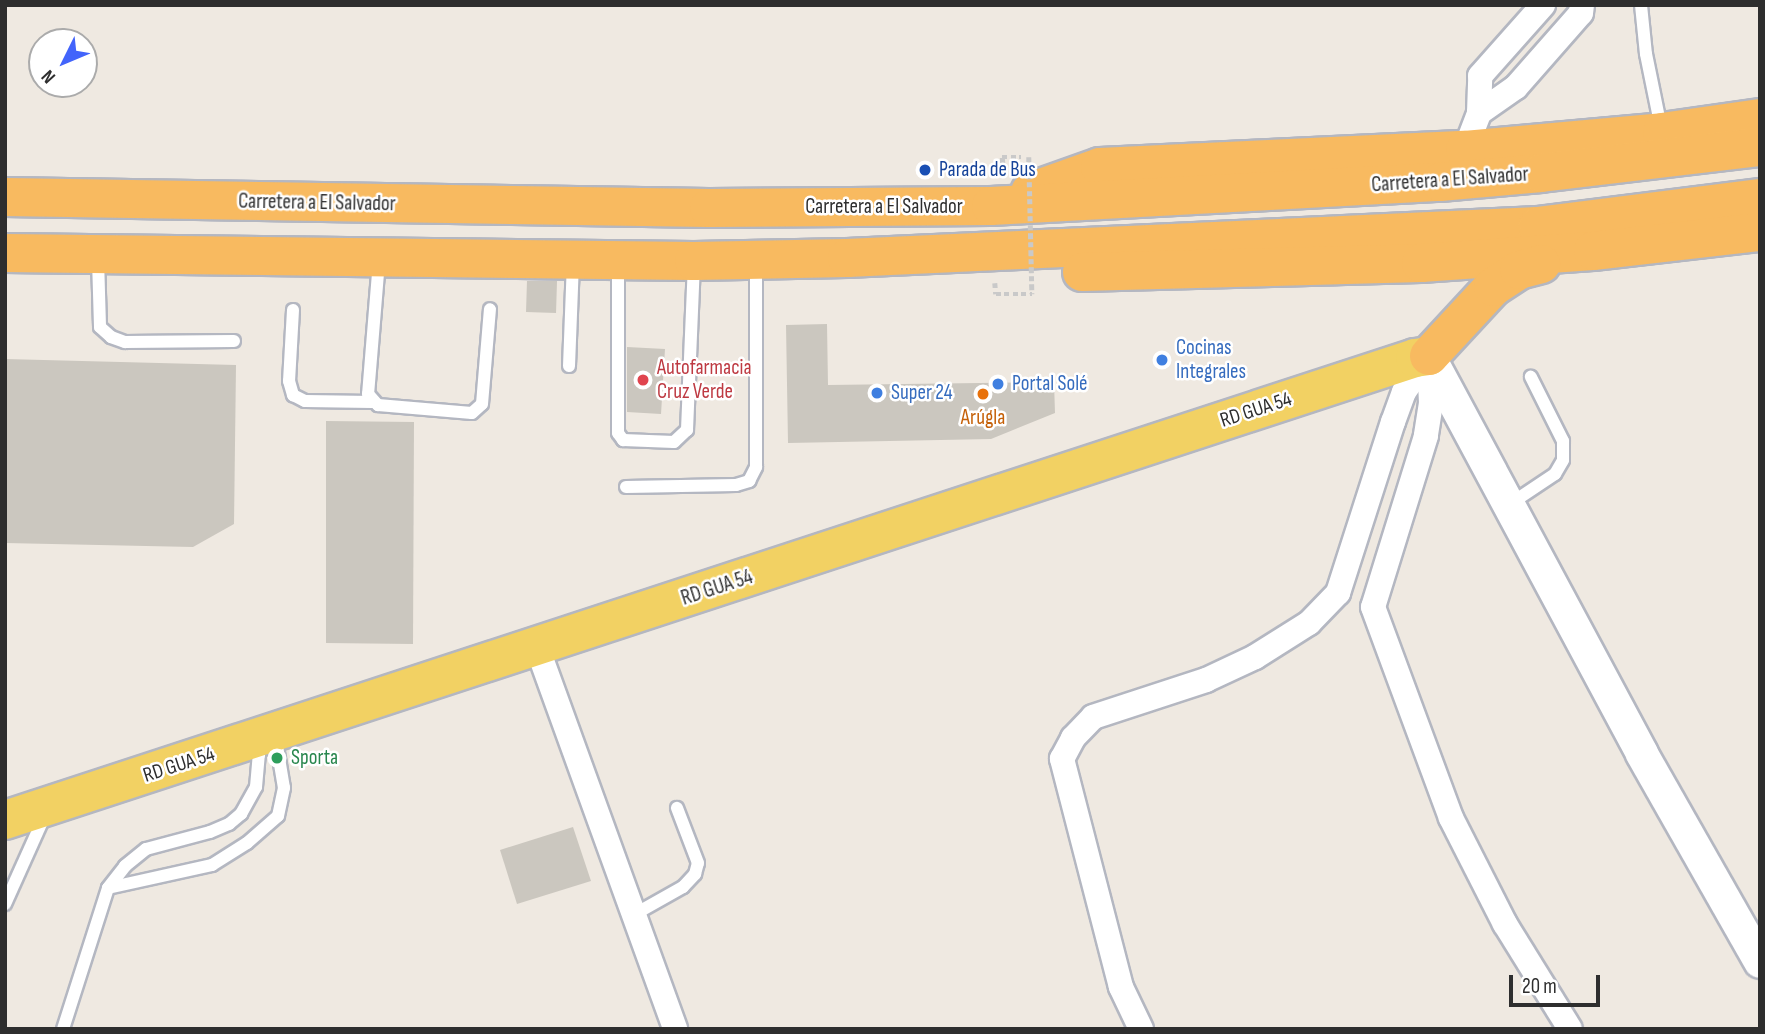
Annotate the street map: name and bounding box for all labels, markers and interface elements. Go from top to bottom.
north arrow [28,28,98,98]
text: N [37,65,61,88]
place label: Parada de Bus [939,157,1036,183]
marker: Parada de Bus [917,162,933,178]
street label: Carretera a El Salvador [1371,162,1529,198]
street label: Carretera a El Salvador [238,189,396,217]
street label: Carretera a El Salvador [805,194,963,220]
place label: Cocinas Integrales [1176,335,1246,385]
marker: Cocinas Integrales [1154,352,1170,368]
place label: Autofarmacia Cruz Verde [657,355,752,405]
place label: Portal Solé [1012,371,1088,397]
marker: Autofarmacia Cruz Verde [635,372,651,388]
marker: Portal Solé [990,376,1006,392]
place label: Super 24 [891,380,953,406]
marker: Super 24 [869,385,885,401]
marker: Arúgla [975,386,991,402]
street label: RD GUA 54 [1217,387,1295,433]
place label: Arúgla [961,405,1005,431]
street label: RD GUA 54 [678,565,756,611]
street label: RD GUA 54 [140,742,218,788]
place label: Sporta [291,745,338,771]
marker: Sporta [269,750,285,766]
scale bar [1513,960,1604,1004]
text: 20 m [1522,974,1557,999]

